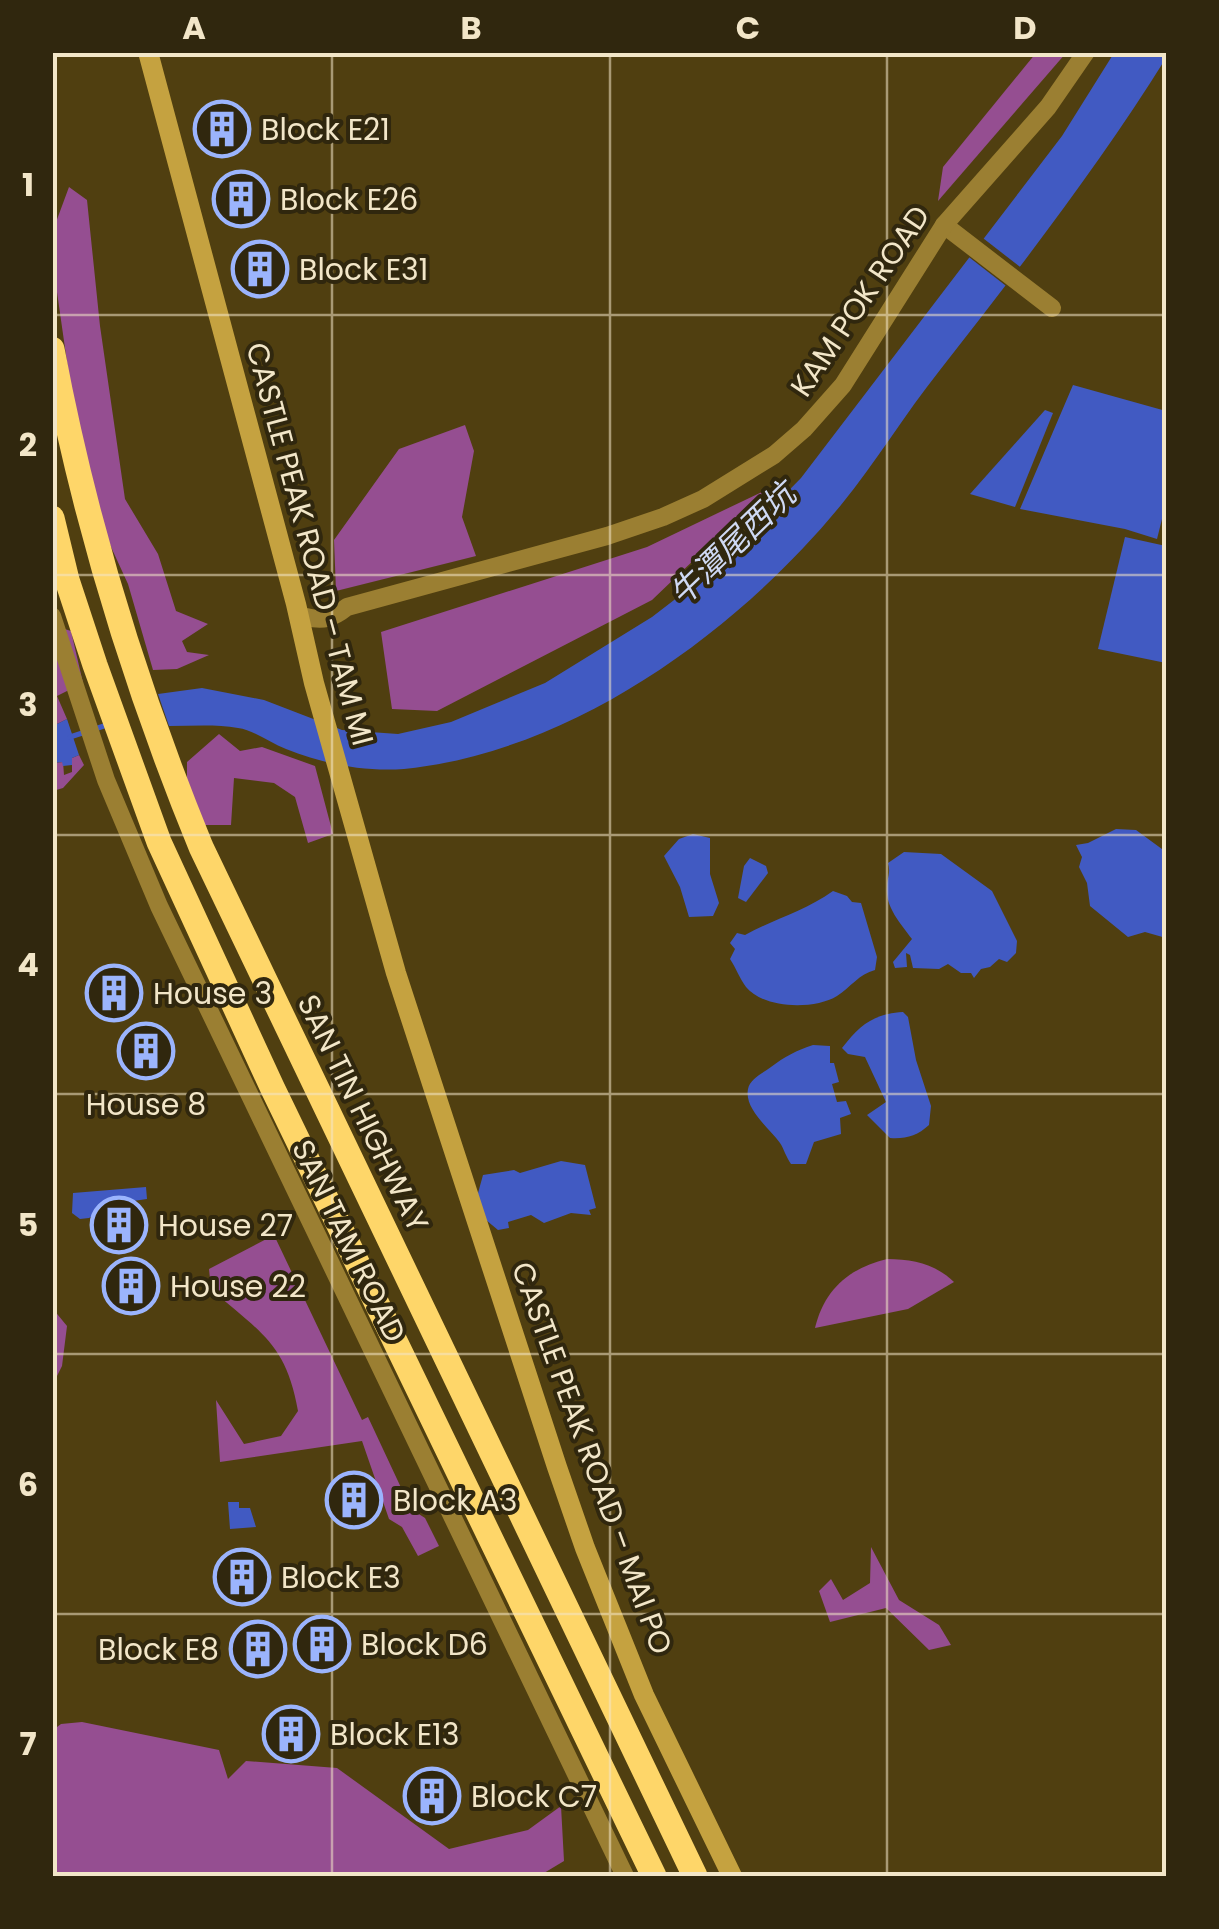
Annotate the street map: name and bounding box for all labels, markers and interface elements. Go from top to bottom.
text: A [182,5,206,50]
text: B [460,5,482,50]
text: C [736,5,760,50]
text: D [1013,5,1037,50]
building icon: Block E21 [192,99,252,159]
place label: Block E21 [261,108,390,151]
text: 1 [22,162,34,207]
building icon: Block E26 [211,169,271,229]
place label: Block E26 [280,178,418,221]
street label: KAM POK ROAD [780,197,940,405]
building icon: Block E31 [230,239,290,299]
place label: Block E31 [299,248,428,291]
street label: CASTLE PEAK ROAD – TAM MI [235,338,385,750]
text: 2 [19,422,37,467]
water label: 牛潭尾西坑 [659,469,808,616]
text: 3 [18,682,38,727]
text: 4 [17,942,39,987]
building icon: House 3 [84,963,144,1023]
place label: House 3 [153,972,272,1015]
street label: SAN TIN HIGHWAY [287,987,439,1239]
building icon: House 8 [116,1021,176,1081]
place label: House 8 [86,1083,206,1126]
street label: SAN TAM ROAD [281,1132,417,1350]
building icon: House 27 [89,1195,149,1255]
text: 5 [18,1202,38,1247]
place label: House 27 [158,1204,293,1247]
building icon: House 22 [101,1256,161,1316]
street label: CASTLE PEAK ROAD – MAI PO [501,1256,683,1660]
place label: House 22 [170,1265,306,1308]
text: 6 [18,1462,38,1507]
building icon: Block A3 [324,1470,384,1530]
place label: Block A3 [393,1479,518,1522]
building icon: Block E3 [212,1547,272,1607]
place label: Block E3 [281,1556,401,1599]
building icon: Block D6 [292,1614,352,1674]
building icon: Block E8 [228,1619,288,1679]
place label: Block D6 [361,1623,488,1666]
place label: Block E8 [98,1628,219,1671]
building icon: Block E13 [261,1704,321,1764]
place label: Block E13 [330,1713,459,1756]
text: 7 [19,1721,37,1766]
building icon: Block C7 [402,1766,462,1826]
place label: Block C7 [471,1775,597,1818]

